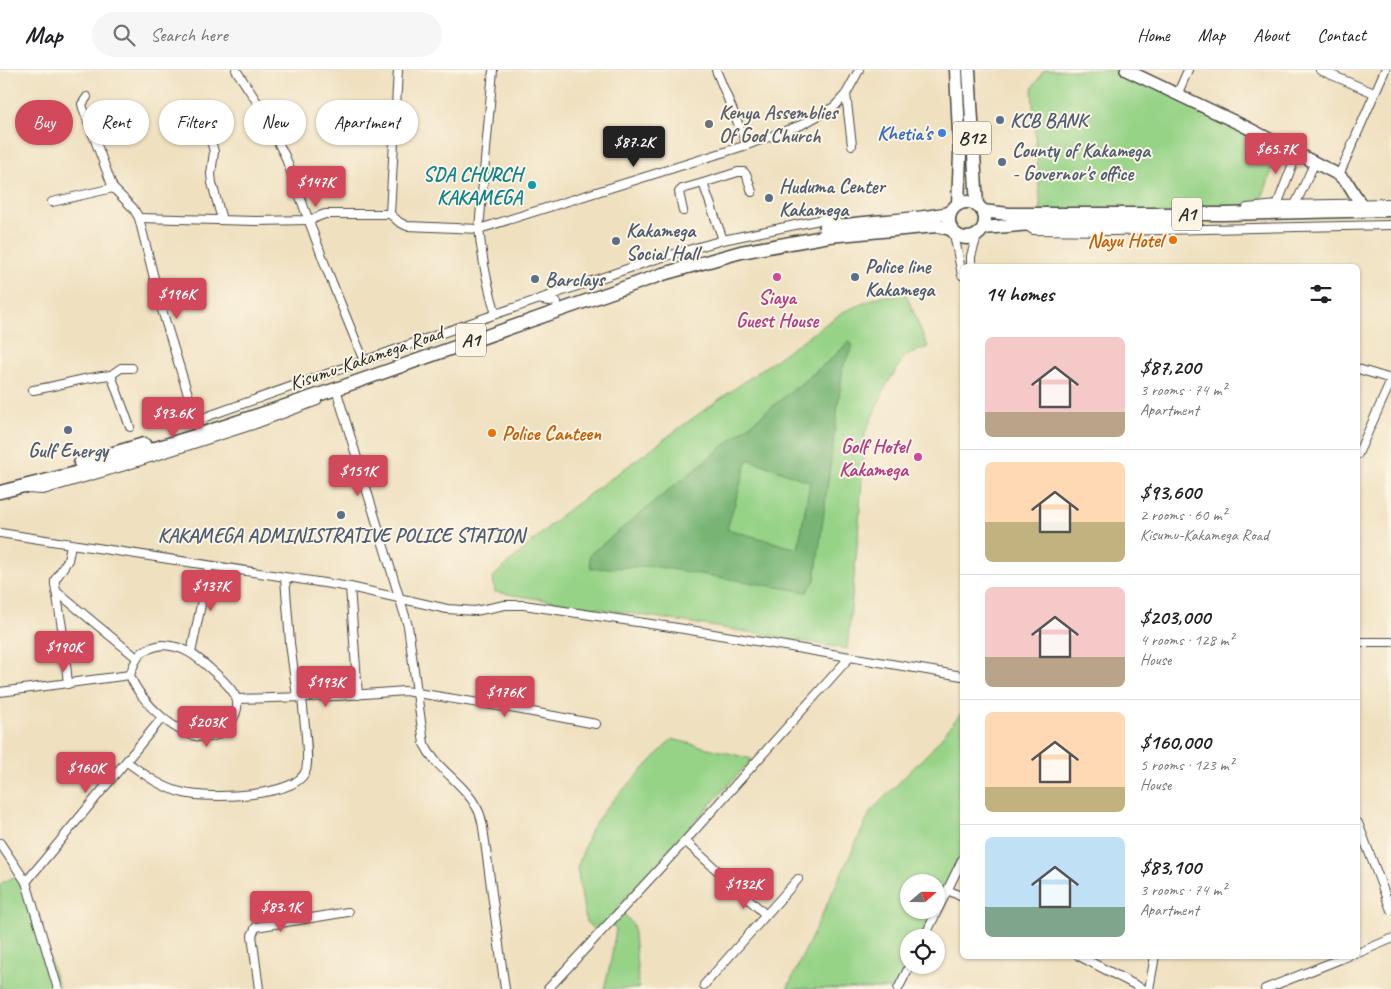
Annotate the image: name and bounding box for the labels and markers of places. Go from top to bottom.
place label: Kenya Assemblies Of God Church [719,100,839,148]
place label: KCB BANK [1010,108,1091,133]
marker: KCB BANK [994,114,1006,126]
marker: Kenya Assemblies Of God Church [703,118,715,130]
place label: Khetia's [877,121,934,146]
pin: $87.2K [593,126,675,168]
marker: Khetia's [936,127,948,139]
pin: $65.7K [1235,132,1317,175]
place label: County of Kakamega - Governor's office [1012,138,1152,186]
marker: County of Kakamega - Governor's office [996,156,1008,168]
place label: SDA CHURCH KAKAMEGA [423,162,526,210]
pin: $147K [281,166,351,208]
place label: Huduma Center Kakamega [779,174,887,222]
marker: SDA CHURCH KAKAMEGA [526,179,538,191]
marker: Huduma Center Kakamega [763,192,775,204]
place label: Kakamega Social Hall [626,218,703,266]
place label: Nayu Hotel [1087,228,1166,253]
marker: Nayu Hotel [1167,234,1179,246]
marker: Kakamega Social Hall [610,235,622,247]
place label: Police line Kakamega [865,254,936,302]
place label: Barclays [545,267,606,292]
marker: Siaya Guest House [771,271,783,283]
marker: Police line Kakamega [849,271,861,283]
marker: Barclays [529,273,541,285]
pin: $196K [142,278,212,320]
place label: Siaya Guest House [736,285,819,333]
pin: $93.6K [132,396,214,439]
place label: Police Canteen [502,421,602,446]
marker: Gulf Energy [62,424,74,436]
marker: Police Canteen [486,427,498,439]
place label: Golf Hotel Kakamega [839,434,912,482]
place label: Gulf Energy [28,438,110,463]
marker: Golf Hotel Kakamega [912,451,924,463]
pin: $151K [323,454,393,497]
marker: KAKAMEGA ADMINISTRATIVE POLICE STATION [335,509,347,521]
place label: KAKAMEGA ADMINISTRATIVE POLICE STATION [158,523,528,548]
pin: $137K [176,570,246,612]
pin: $190K [29,630,99,673]
pin: $193K [291,666,361,708]
pin: $176K [470,676,540,718]
pin: $203K [172,706,242,748]
pin: $160K [51,752,121,794]
pin: $132K [709,868,779,910]
pin: $83.1K [240,890,322,933]

